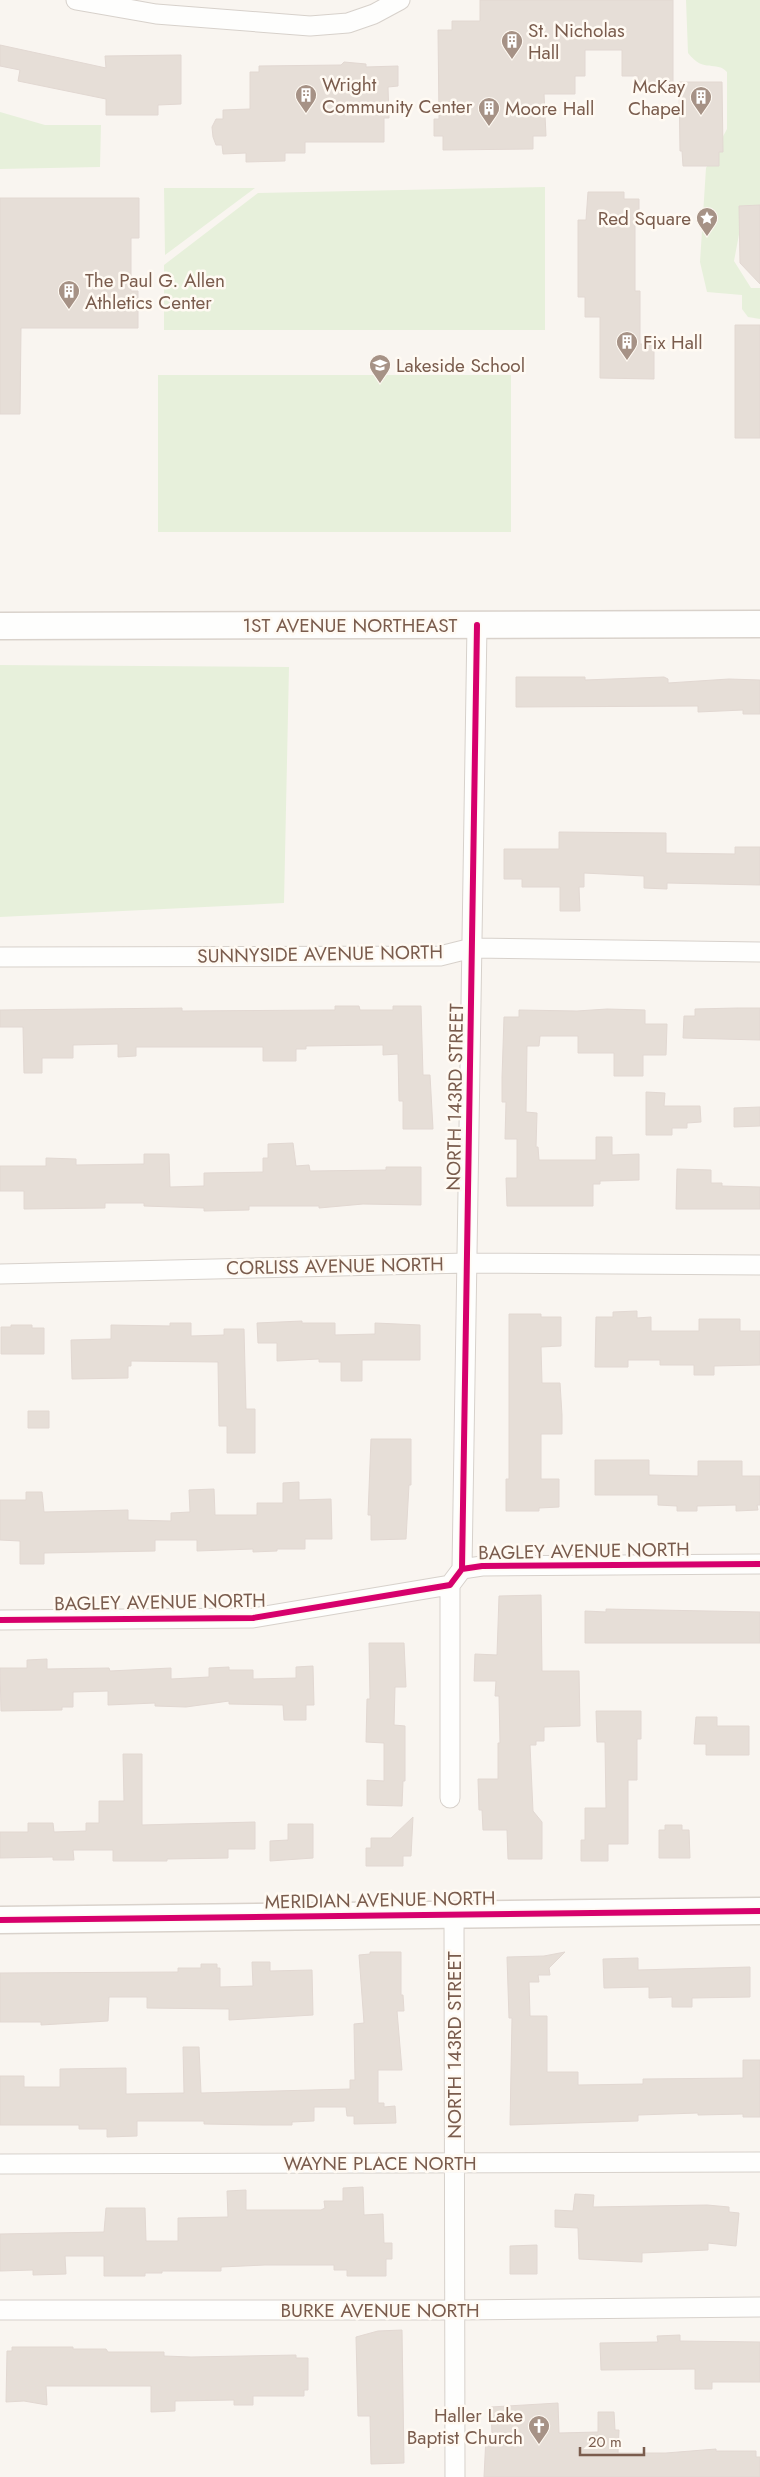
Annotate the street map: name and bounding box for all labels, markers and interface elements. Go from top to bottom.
place label: St. Nicholas Hall [528,17,625,66]
building icon: St. Nicholas Hall [500,29,524,60]
place label: Wright Community Center [322,71,473,120]
place label: McKay Chapel [628,73,686,122]
building icon: Wright Community Center [294,83,318,114]
building icon: McKay Chapel [689,85,713,116]
place label: Moore Hall [505,95,594,122]
building icon: Moore Hall [477,96,501,127]
place label: Red Square [598,205,691,232]
place icon: Red Square [695,206,719,237]
place label: The Paul G. Allen Athletics Center [85,267,225,316]
building icon: The Paul G. Allen Athletics Center [57,279,81,310]
place label: Fix Hall [643,329,703,356]
building icon: Fix Hall [615,330,639,361]
place label: Lakeside School [396,352,525,379]
school or university icon: Lakeside School [368,353,392,384]
street label: 1ST AVENUE NORTHEAST [243,612,458,639]
street label: SUNNYSIDE AVENUE NORTH [197,938,443,970]
street label: NORTH 143RD STREET [440,1003,470,1191]
street label: CORLISS AVENUE NORTH [226,1251,444,1281]
street label: BAGLEY AVENUE NORTH [478,1536,690,1566]
street label: BAGLEY AVENUE NORTH [54,1587,266,1617]
street label: MERIDIAN AVENUE NORTH [264,1884,496,1916]
street label: NORTH 143RD STREET [441,1951,468,2139]
street label: WAYNE PLACE NORTH [283,2150,477,2177]
street label: BURKE AVENUE NORTH [280,2297,480,2324]
place label: Haller Lake Baptist Church [407,2402,523,2451]
church icon: Haller Lake Baptist Church [527,2414,551,2445]
scale bar [580,2424,644,2456]
text: 20 m [588,2431,622,2453]

